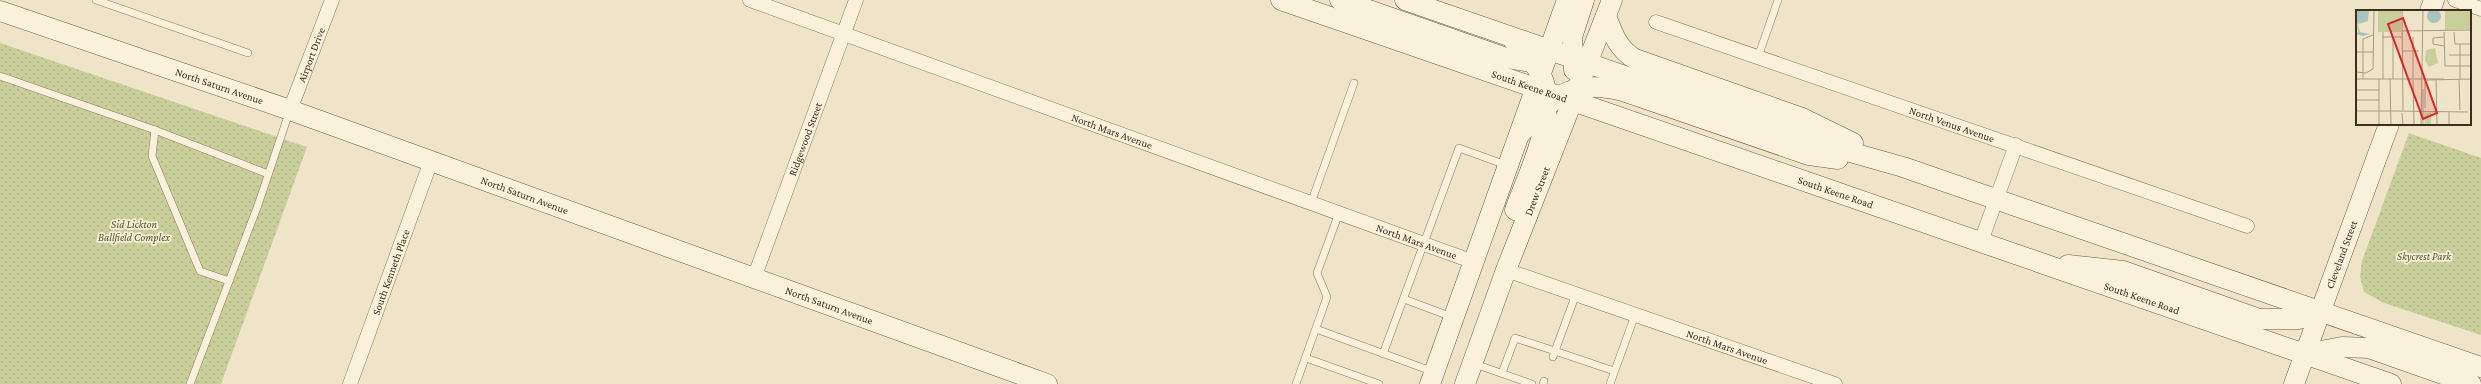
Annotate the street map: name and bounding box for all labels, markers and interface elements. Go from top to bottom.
inset map [2356,10,2471,125]
street label: Airport Drive [295,26,327,84]
street label: North Saturn Avenue [174,65,265,107]
street label: South Keene Road [1490,67,1569,105]
street label: Ridgewood Street [786,100,824,178]
street label: North Venus Avenue [1908,104,1996,144]
street label: North Mars Avenue [1070,111,1154,151]
street label: Drew Street [1522,164,1552,217]
street label: South Keene Road [1796,173,1875,211]
street label: North Saturn Avenue [479,174,570,216]
park label: Sid Lickton Ballfield Complex [98,218,170,244]
street label: Cleveland Street [2323,218,2359,290]
street label: North Mars Avenue [1375,221,1459,261]
street label: South Kenneth Place [370,227,412,317]
park label: Skycrest Park [2397,250,2452,263]
street label: South Keene Road [2103,279,2181,317]
street label: North Saturn Avenue [784,284,875,327]
street label: North Mars Avenue [1685,327,1769,366]

